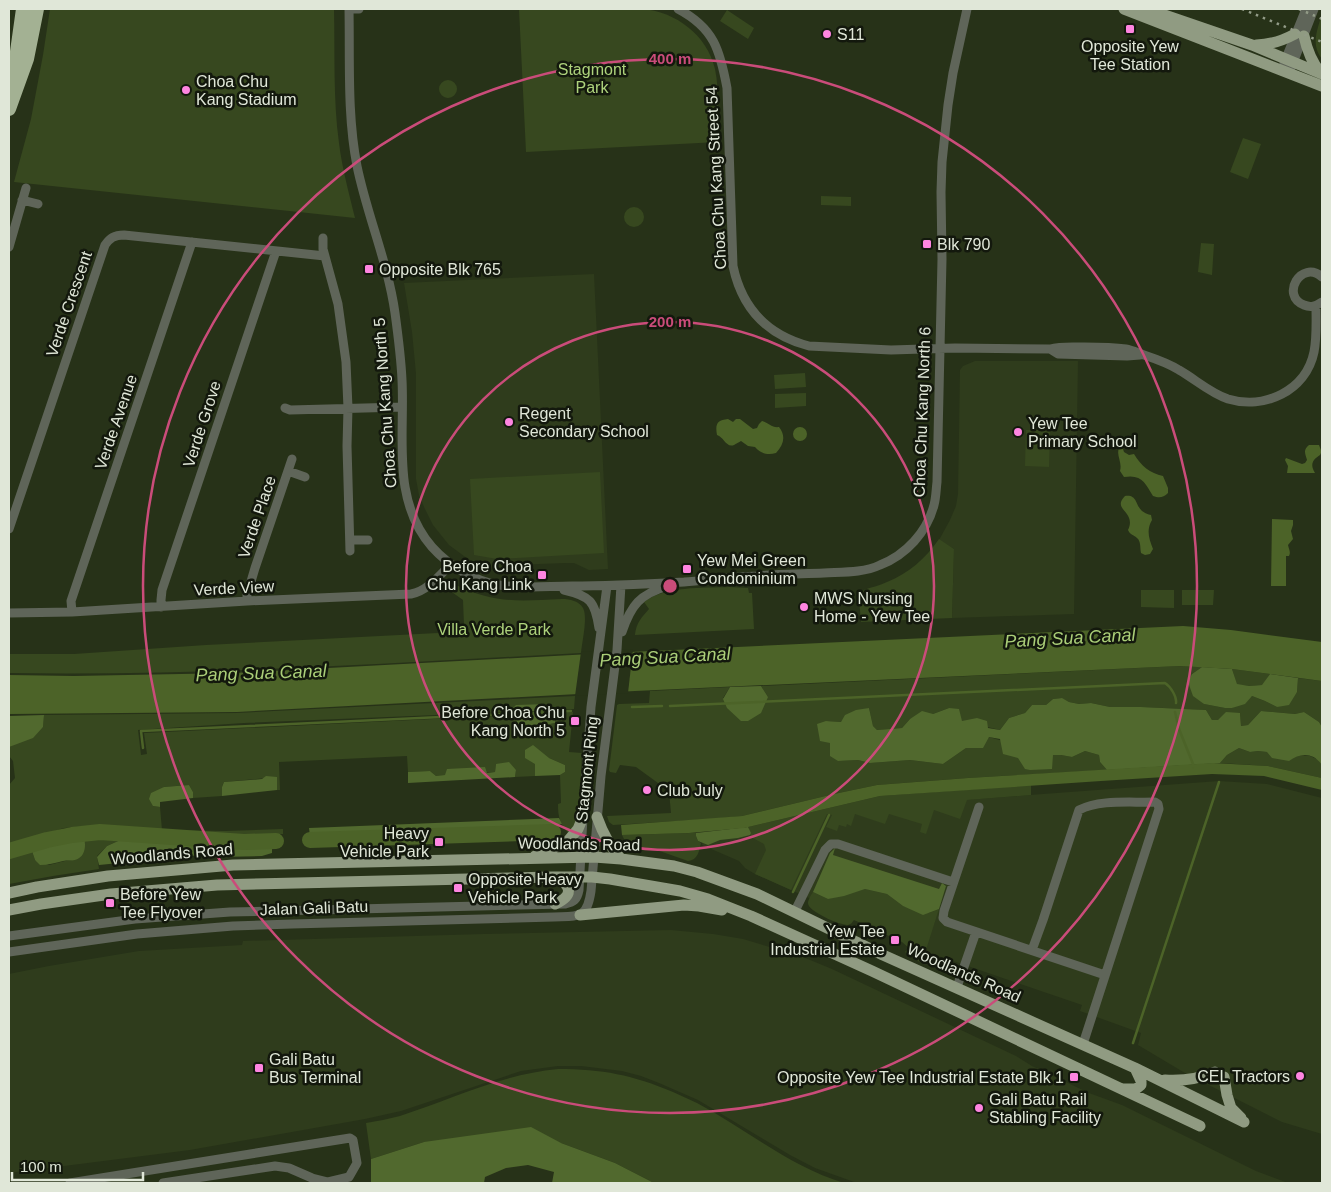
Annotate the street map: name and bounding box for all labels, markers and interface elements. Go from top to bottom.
marker: Opposite Yew Tee Station [1124,23,1136,35]
place label: S11 [837,26,864,43]
marker: S11 [821,28,833,40]
place label: Opposite Yew Tee Station [1081,38,1179,73]
text: 400 m [649,50,691,67]
park label: Stagmont Park [558,61,627,96]
place label: Choa Chu Kang Stadium [196,73,297,108]
marker: Choa Chu Kang Stadium [180,84,192,96]
street label: Choa Chu Kang Street 54 [703,86,729,270]
place label: Blk 790 [937,236,990,253]
marker: Blk 790 [921,238,933,250]
street label: Verde Crescent [43,249,95,359]
place label: Opposite Blk 765 [379,261,501,278]
marker: Opposite Blk 765 [363,263,375,275]
text: 200 m [649,313,691,330]
street label: Choa Chu Kang North 5 [371,317,399,489]
street label: Choa Chu Kang North 6 [911,326,933,498]
street label: Verde Avenue [92,372,140,472]
street label: Verde Grove [180,379,224,469]
place label: Regent Secondary School [519,405,649,440]
place label: Yew Tee Primary School [1028,415,1136,450]
marker: Regent Secondary School [503,416,515,428]
marker: Yew Tee Primary School [1012,426,1024,438]
street label: Verde Place [235,473,279,561]
place label: Yew Mei Green Condominium [697,552,806,587]
place label: Before Choa Chu Kang Link [427,558,533,593]
marker: Yew Mei Green Condominium [681,563,693,575]
marker: Before Choa Chu Kang Link [536,569,548,581]
street label: Verde View [193,577,275,599]
centre of rings [661,577,679,595]
place label: MWS Nursing Home - Yew Tee [814,590,930,625]
marker: MWS Nursing Home - Yew Tee [798,601,810,613]
park label: Villa Verde Park [437,621,552,638]
water label: Pang Sua Canal [1004,625,1137,651]
water label: Pang Sua Canal [599,644,732,670]
water label: Pang Sua Canal [195,661,328,685]
place label: Before Choa Chu Kang North 5 [441,704,565,739]
marker: Before Choa Chu Kang North 5 [569,715,581,727]
street label: Stagmont Ring [573,715,601,823]
place label: Club July [657,782,723,799]
marker: Club July [641,784,653,796]
place label: Heavy Vehicle Park [340,825,430,860]
street label: Woodlands Road [518,834,640,854]
marker: Heavy Vehicle Park [433,836,445,848]
street label: Woodlands Road [110,840,234,868]
place label: Opposite Heavy Vehicle Park [468,871,582,906]
marker: Opposite Heavy Vehicle Park [452,882,464,894]
place label: Before Yew Tee Flyover [120,886,203,921]
marker: Before Yew Tee Flyover [104,897,116,909]
street label: Jalan Gali Batu [259,898,369,918]
place label: Yew Tee Industrial Estate [770,923,885,958]
marker: Yew Tee Industrial Estate [889,934,901,946]
street label: Woodlands Road [905,940,1023,1006]
place label: Gali Batu Bus Terminal [269,1051,361,1086]
marker: Gali Batu Bus Terminal [253,1062,265,1074]
place label: CEL Tractors [1197,1068,1290,1085]
place label: Opposite Yew Tee Industrial Estate Blk 1 [777,1069,1064,1086]
marker: CEL Tractors [1294,1070,1306,1082]
marker: Opposite Yew Tee Industrial Estate Blk 1 [1068,1071,1080,1083]
place label: Gali Batu Rail Stabling Facility [989,1091,1101,1126]
marker: Gali Batu Rail Stabling Facility [973,1102,985,1114]
scale bar [12,1150,144,1182]
text: 100 m [20,1158,62,1175]

